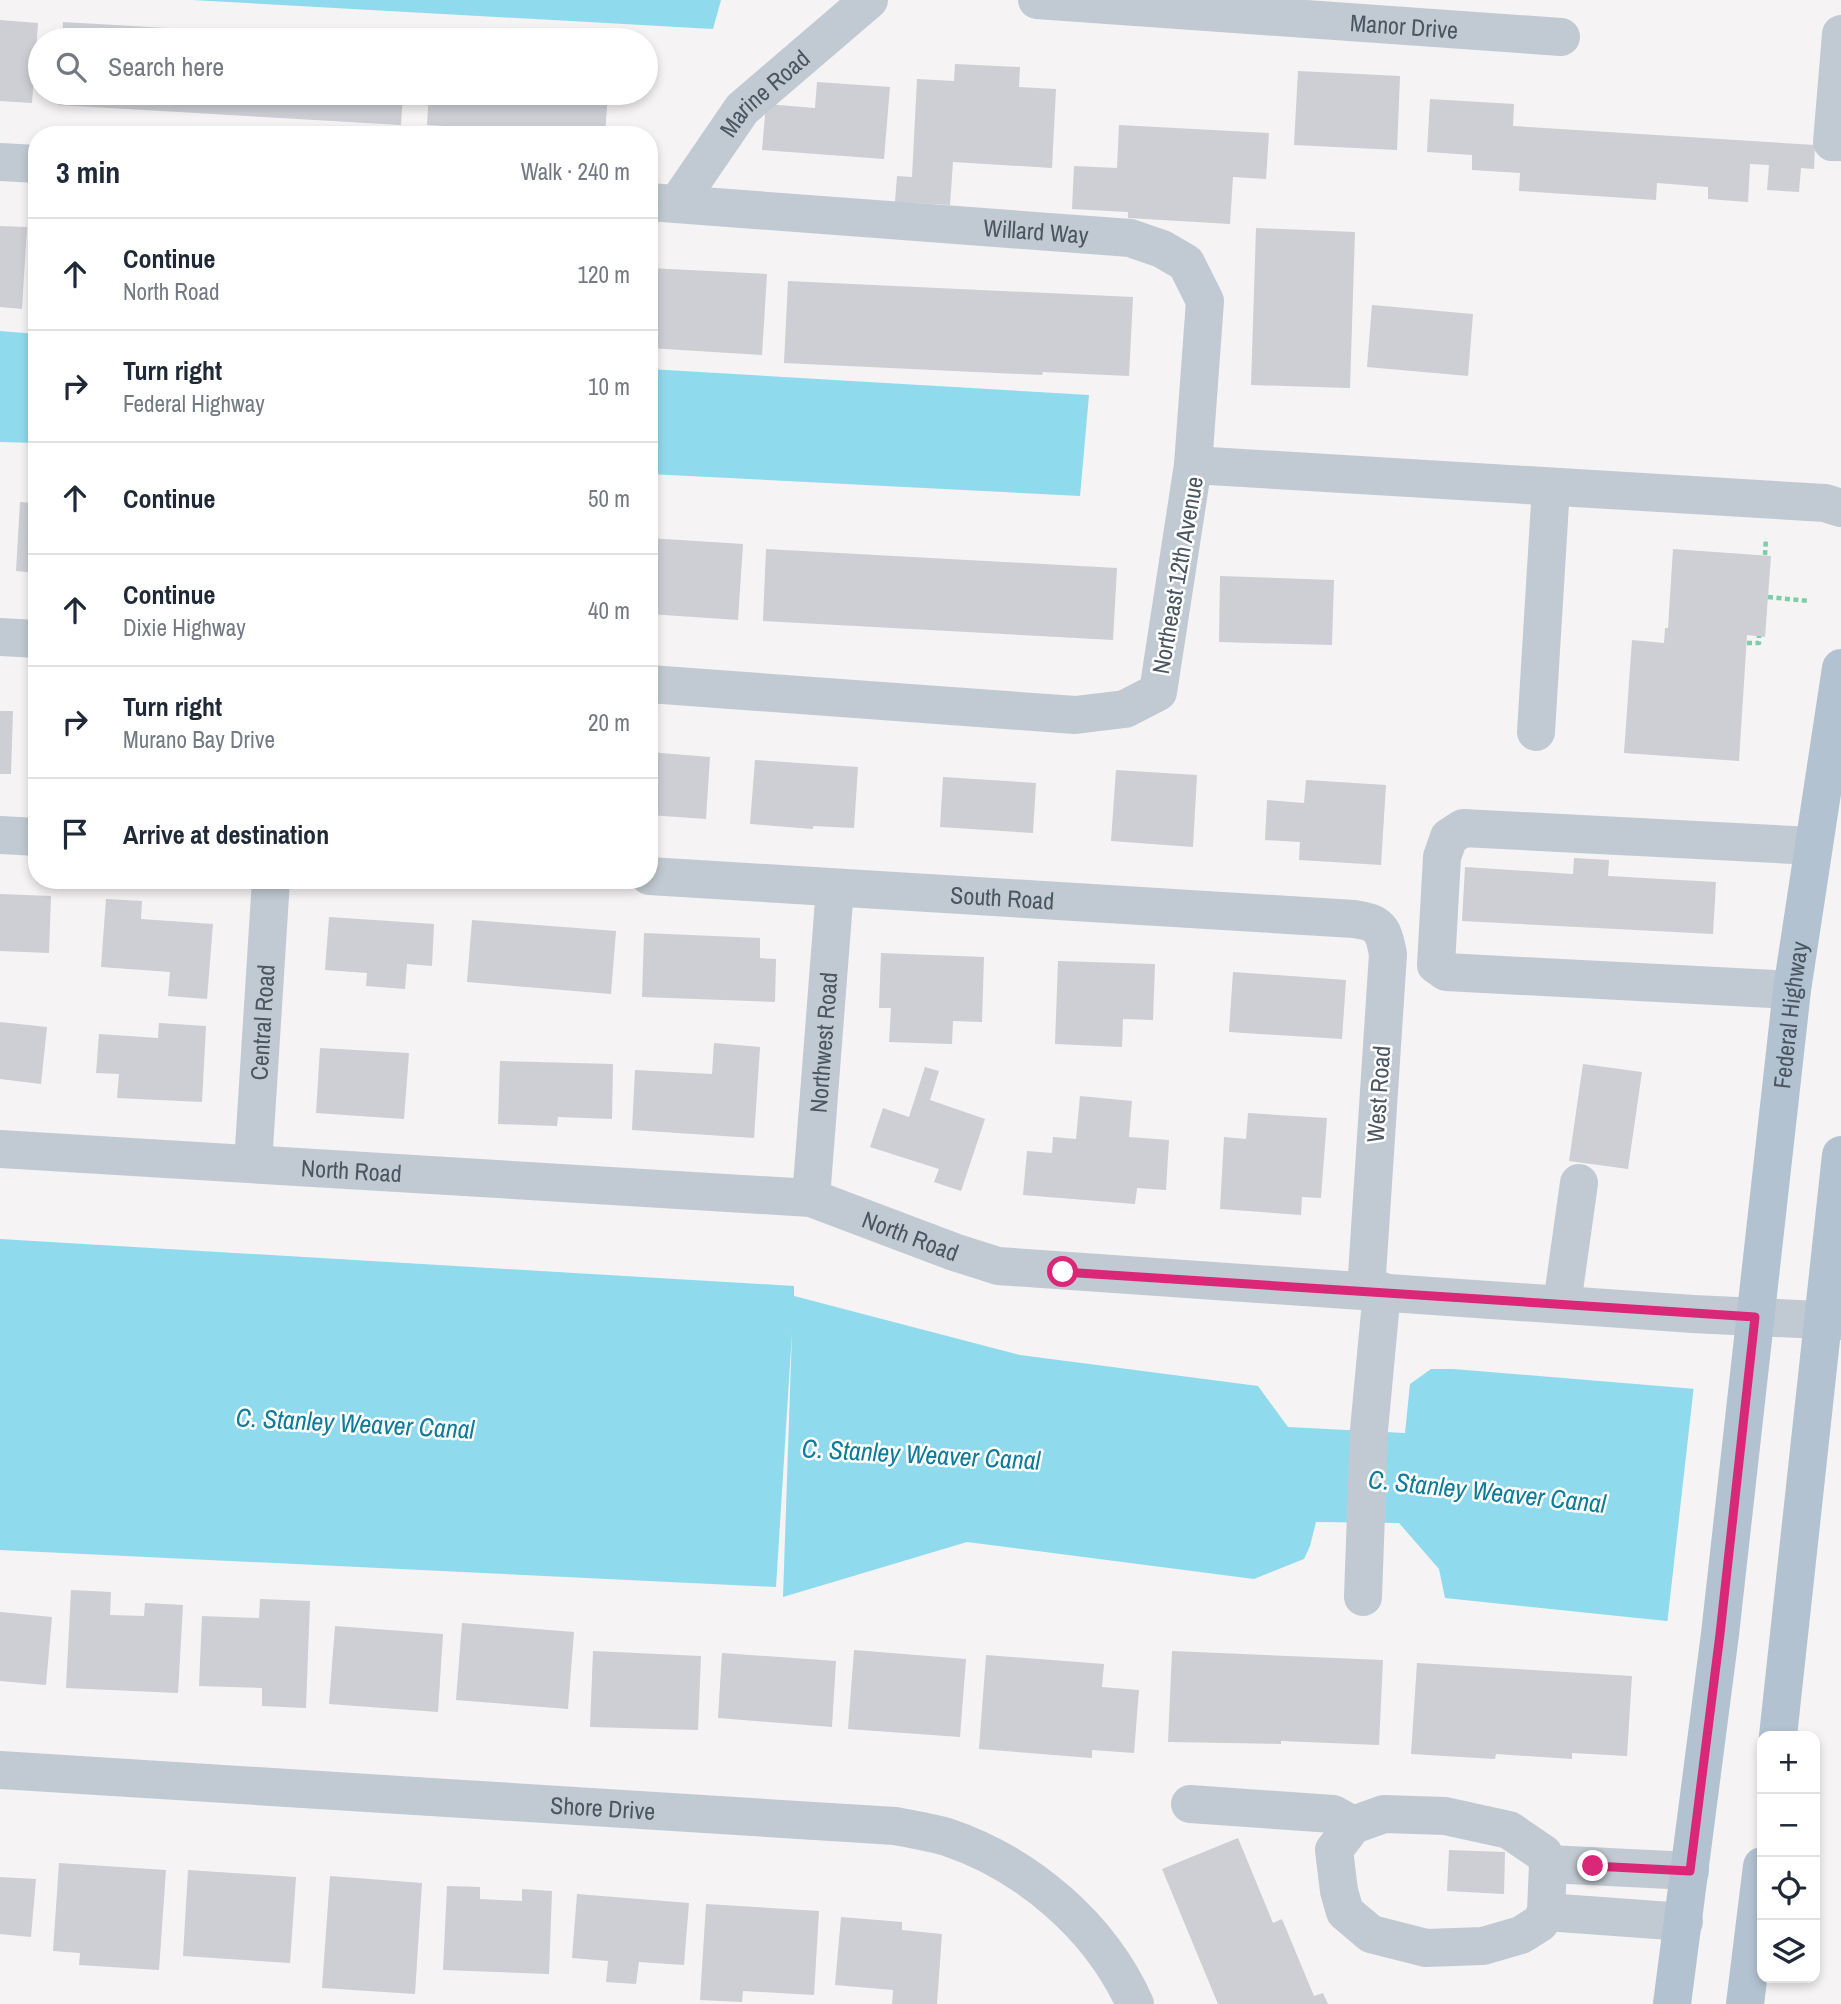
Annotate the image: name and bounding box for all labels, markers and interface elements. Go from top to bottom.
street label: Manor Drive [1349,6,1459,46]
search box [28,28,658,105]
street label: Marine Road [712,42,816,143]
icon: search [52,48,90,86]
text: Search here [108,49,224,84]
text: 3 min [56,152,120,192]
text: Walk · 240 m [521,156,630,187]
street label: Willard Way [982,211,1090,251]
text: Continue [123,241,215,276]
icon: ahead [56,255,94,293]
text: 120 m [578,259,630,290]
text: North Road [123,276,219,307]
text: Turn right [123,353,222,388]
icon: right [56,367,94,405]
text: 10 m [588,371,630,402]
text: Federal Highway [123,388,265,419]
street label: Northeast 12th Avenue [1144,474,1210,676]
icon: ahead [56,479,94,517]
text: Continue [123,481,215,516]
text: 50 m [588,483,630,514]
text: Continue [123,577,215,612]
icon: ahead [56,591,94,629]
text: 40 m [588,595,630,626]
text: Dixie Highway [123,612,246,643]
text: Turn right [123,689,222,724]
icon: right [56,703,94,741]
text: 20 m [588,707,630,738]
text: Murano Bay Drive [123,724,275,755]
icon: arrive [56,815,94,853]
text: Arrive at destination [123,817,329,852]
street label: South Road [949,878,1055,917]
street label: Federal Highway [1765,939,1815,1090]
street label: Central Road [242,963,282,1081]
street label: Northwest Road [802,971,844,1114]
street label: West Road [1359,1044,1397,1144]
street label: North Road [300,1151,403,1189]
street label: North Road [858,1203,963,1268]
route start [1047,1256,1078,1287]
water label: C. Stanley Weaver Canal [235,1399,476,1447]
water label: C. Stanley Weaver Canal [801,1430,1042,1478]
water label: C. Stanley Weaver Canal [1366,1461,1609,1521]
map controls [1757,1731,1820,1983]
button: + [1757,1731,1820,1794]
street label: Shore Drive [549,1788,656,1827]
button: − [1757,1794,1820,1857]
route end [1577,1850,1608,1881]
button: locate [1757,1857,1820,1920]
button: layers [1757,1920,1820,1983]

